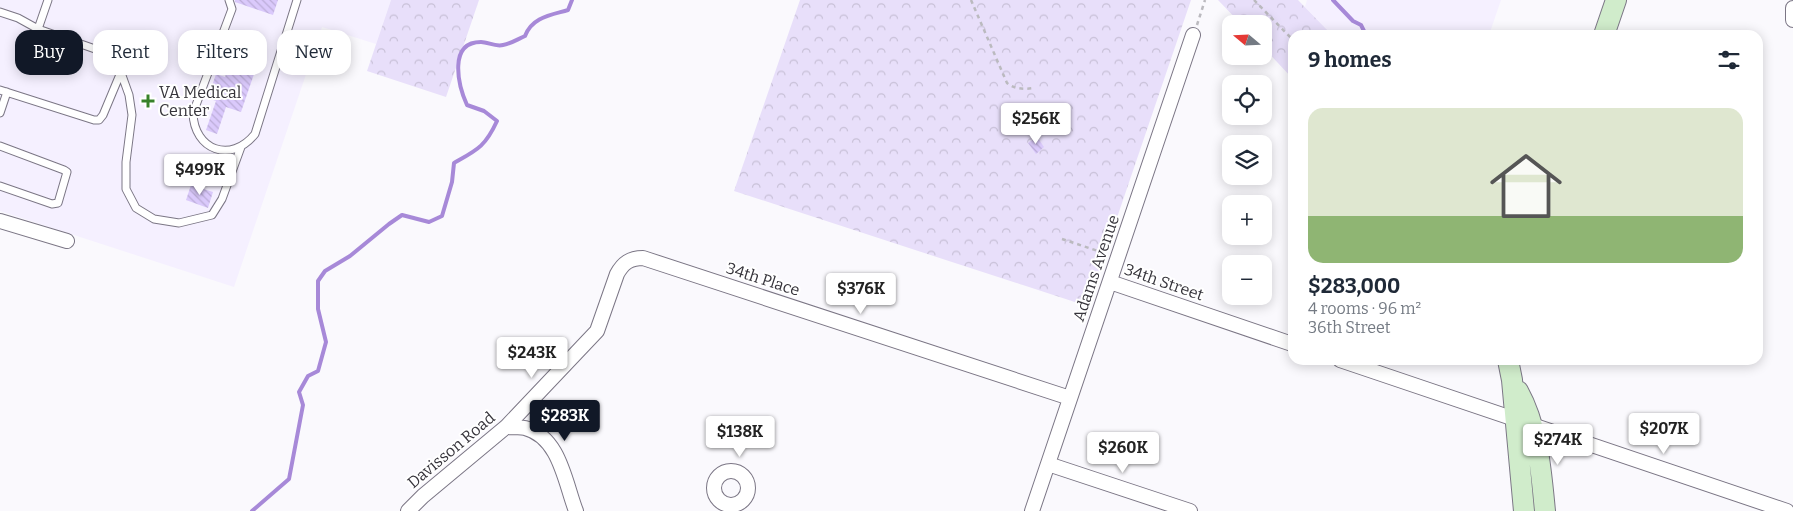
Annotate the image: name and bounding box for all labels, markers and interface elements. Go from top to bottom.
north arrow [1222,15,1272,65]
map controls [1222,15,1272,305]
chip: Buy [15,30,83,75]
chip: Rent [93,30,168,75]
chip: Filters [178,30,267,75]
chip: New [277,30,351,75]
icon: filters [1715,46,1743,74]
text: 9 homes [1308,47,1392,73]
button: locate [1222,75,1272,125]
place label: VA Medical Center [159,83,242,120]
marker: VA Medical Center [141,94,155,108]
pin: $256K [1001,102,1071,145]
text: $256K [1012,109,1060,128]
button: layers [1222,135,1272,185]
icon: home [1481,141,1571,231]
pin: $499K [165,154,235,196]
text: $499K [175,160,225,179]
button: + [1222,195,1272,245]
street label: Adams Avenue [1069,212,1123,324]
button: − [1222,255,1272,305]
street label: 34th Place [724,258,802,300]
street label: 34th Street [1122,260,1206,304]
pin: $376K [826,272,896,315]
text: $283,000 [1308,273,1400,299]
text: $376K [837,279,885,298]
text: 4 rooms · 96 m² [1308,299,1421,318]
text: 36th Street [1308,318,1390,337]
pin: $243K [497,336,567,379]
text: $243K [508,343,556,362]
pin: $283K [530,400,600,442]
text: $283K [541,406,589,425]
street label: Davisson Road [404,408,499,492]
pin: $207K [1629,412,1699,455]
pin: $138K [705,416,775,458]
text: $207K [1640,419,1688,438]
text: $138K [717,422,763,441]
pin: $274K [1523,424,1593,466]
text: $274K [1534,430,1582,449]
pin: $260K [1088,432,1158,474]
text: $260K [1098,438,1148,457]

